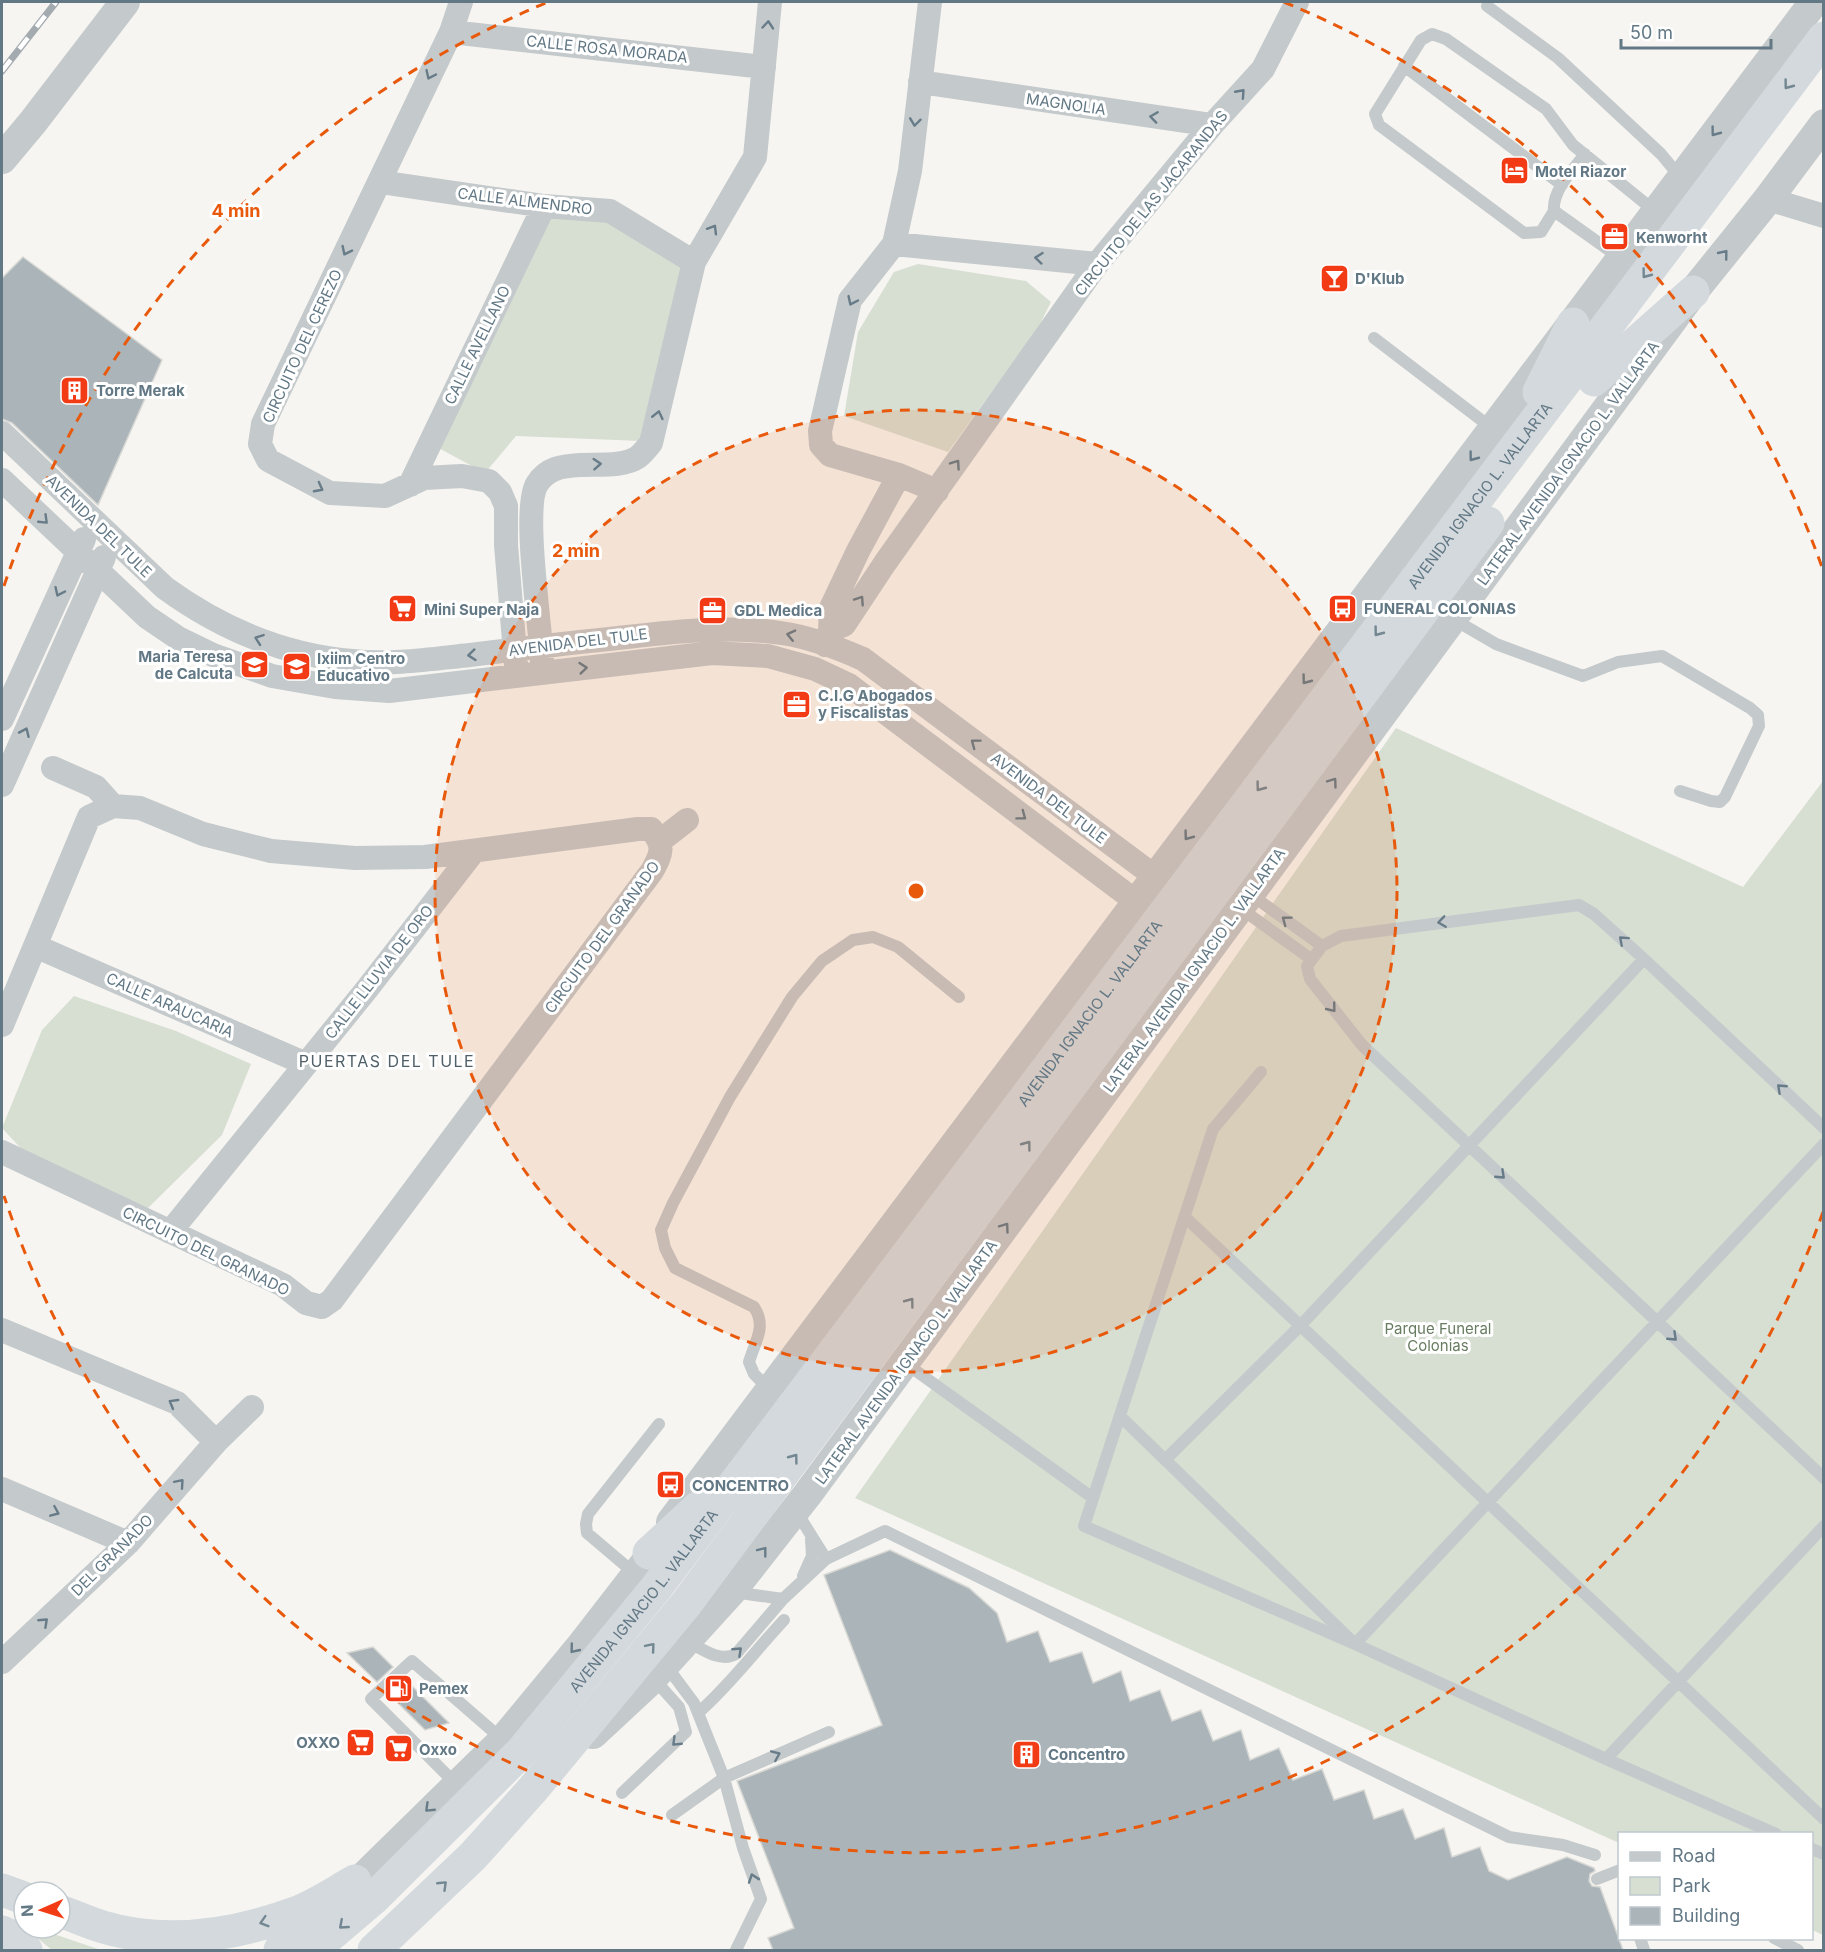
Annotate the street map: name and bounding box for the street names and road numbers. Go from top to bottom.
street label: CALLE ROSA MORADA [525,31,689,67]
street label: MAGNOLIA [1025,89,1107,119]
street label: CIRCUITO DE LAS JACARANDAS [1070,106,1232,300]
street label: CALLE ALMENDRO [456,183,594,219]
street label: CIRCUITO DEL CEREZO [258,266,346,426]
street label: CALLE AVELLANO [440,282,514,408]
street label: LATERAL AVENIDA IGNACIO L. VALLARTA [1473,337,1663,589]
street label: AVENIDA IGNACIO L. VALLARTA [1404,399,1556,593]
street label: AVENIDA DEL TULE [42,471,156,581]
street label: AVENIDA DEL TULE [507,624,649,660]
street label: AVENIDA DEL TULE [987,748,1111,848]
street label: LATERAL AVENIDA IGNACIO L. VALLARTA [1099,844,1289,1096]
street label: CIRCUITO DEL GRANADO [540,857,664,1017]
street label: CALLE LLUVIA DE ORO [321,901,437,1043]
street label: AVENIDA IGNACIO L. VALLARTA [1013,916,1166,1110]
street label: CALLE ARAUCARIA [103,968,237,1042]
street label: CIRCUITO DEL GRANADO [119,1202,293,1300]
street label: LATERAL AVENIDA IGNACIO L. VALLARTA [811,1236,1001,1488]
street label: AVENIDA IGNACIO L. VALLARTA [565,1505,722,1696]
street label: DEL GRANADO [67,1510,157,1600]

